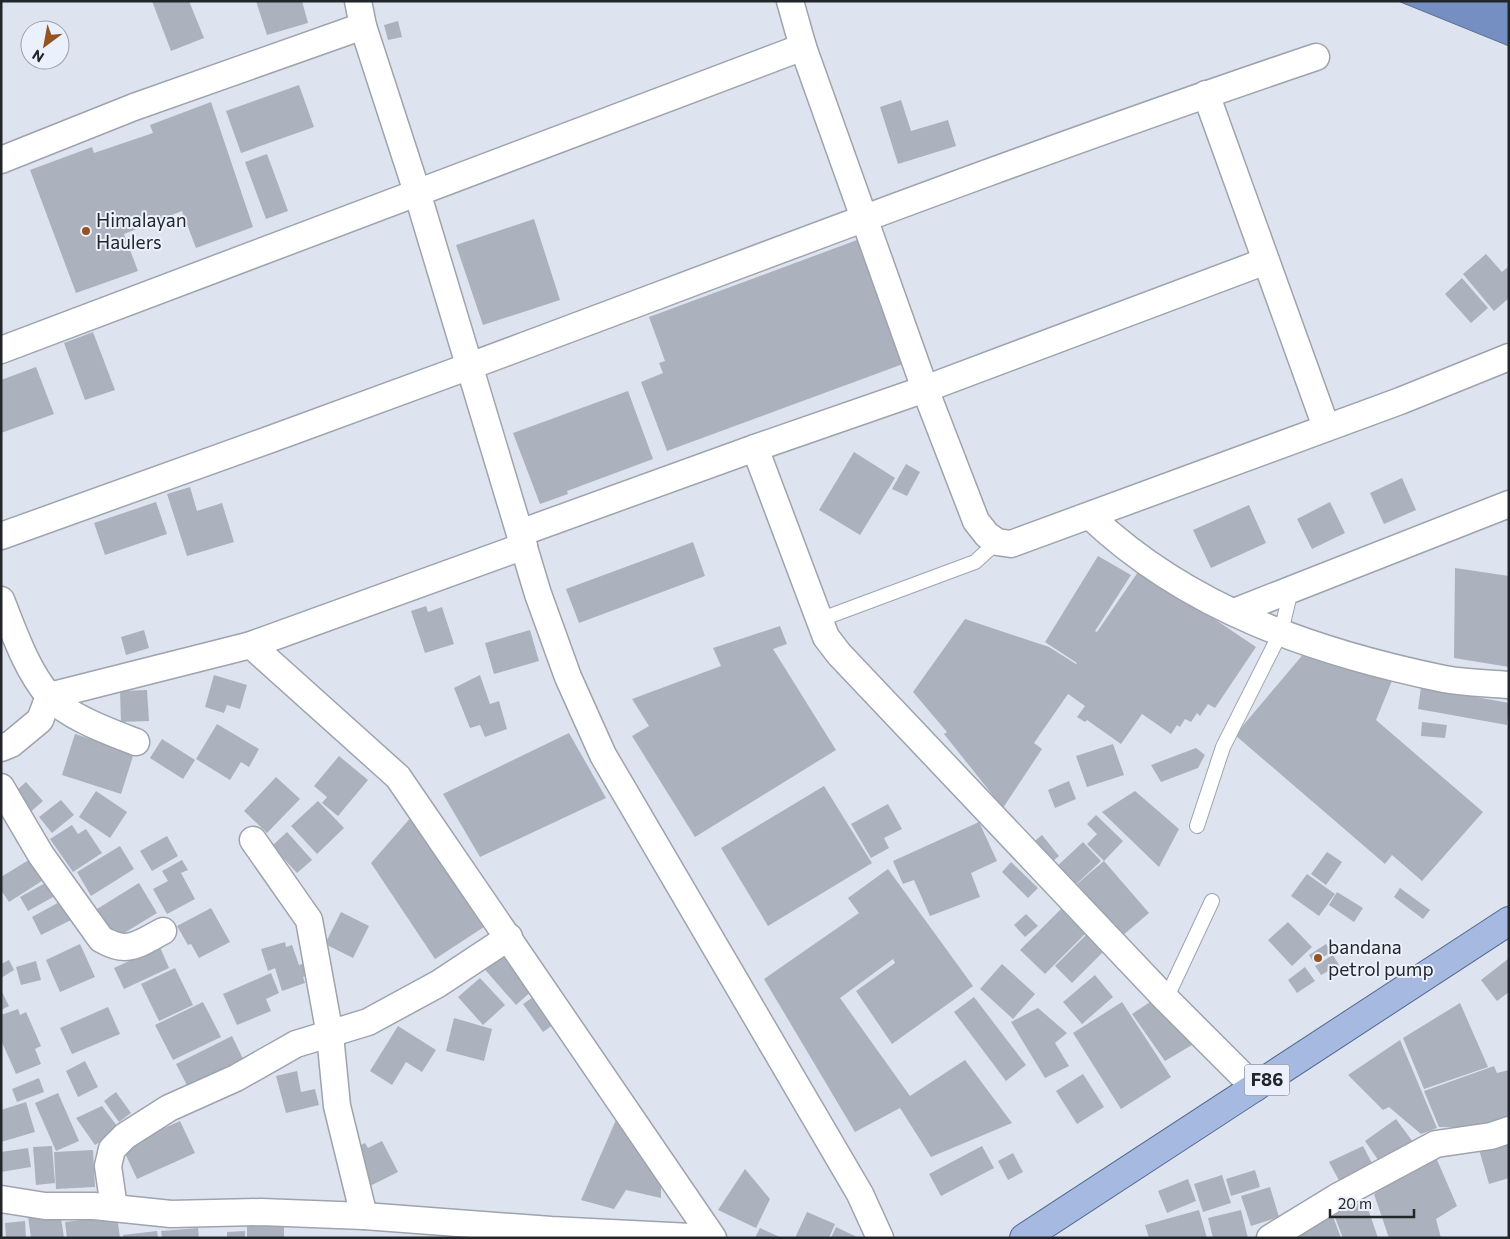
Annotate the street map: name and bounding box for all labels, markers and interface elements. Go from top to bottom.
north arrow [20,20,70,70]
text: N [29,46,47,66]
place label: Himalayan Haulers [96,208,187,253]
marker: Himalayan Haulers [80,225,92,237]
place label: bandana petrol pump [1328,935,1434,980]
marker: bandana petrol pump [1312,952,1324,964]
road number: F86 [1244,1064,1290,1096]
scale bar [1330,1186,1414,1218]
text: 20 m [1338,1194,1372,1212]

